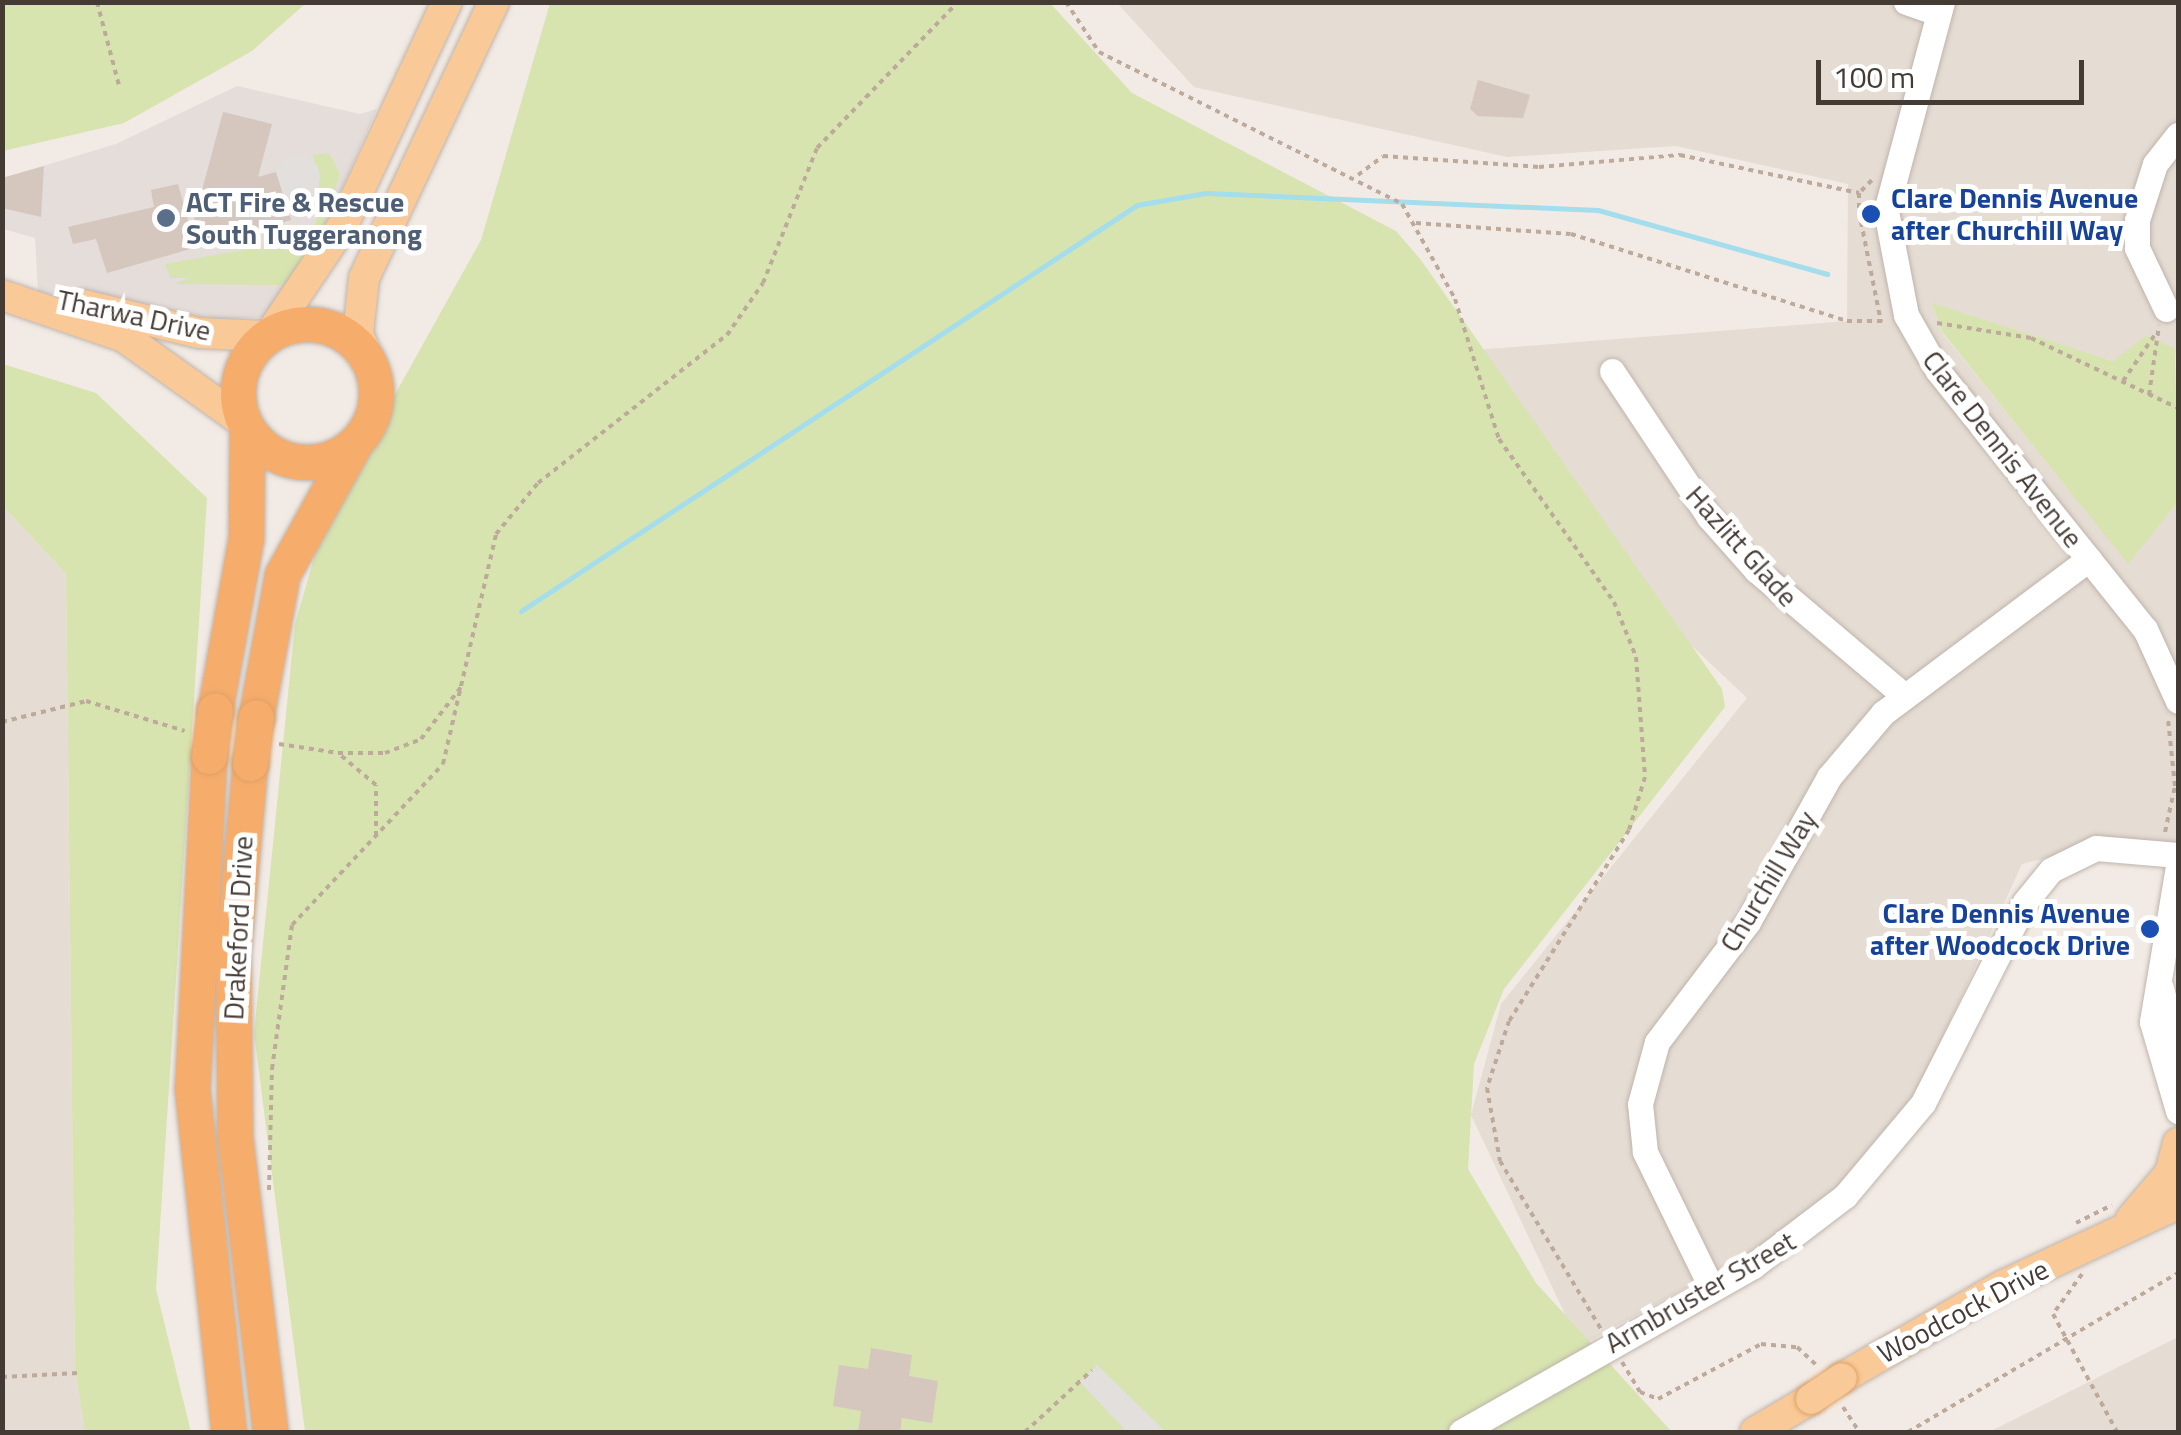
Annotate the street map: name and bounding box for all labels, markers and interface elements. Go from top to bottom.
scale bar [1821,40,2088,102]
text: 100 m [1833,54,1915,100]
place label: Clare Dennis Avenue after Churchill Way [1891,181,2138,247]
place label: ACT Fire & Rescue South Tuggeranong [186,185,422,251]
marker: Clare Dennis Avenue after Churchill Way [1860,203,1882,225]
marker: ACT Fire & Rescue South Tuggeranong [155,207,177,229]
street label: Tharwa Drive [54,282,214,348]
street label: Clare Dennis Avenue [1916,344,2090,554]
street label: Hazlitt Glade [1679,479,1805,613]
street label: Churchill Way [1713,804,1823,958]
street label: Drakeford Drive [216,835,260,1021]
place label: Clare Dennis Avenue after Woodcock Drive [1870,896,2130,962]
marker: Clare Dennis Avenue after Woodcock Drive [2139,918,2161,940]
street label: Armbruster Street [1599,1224,1801,1360]
street label: Woodcock Drive [1872,1252,2054,1370]

